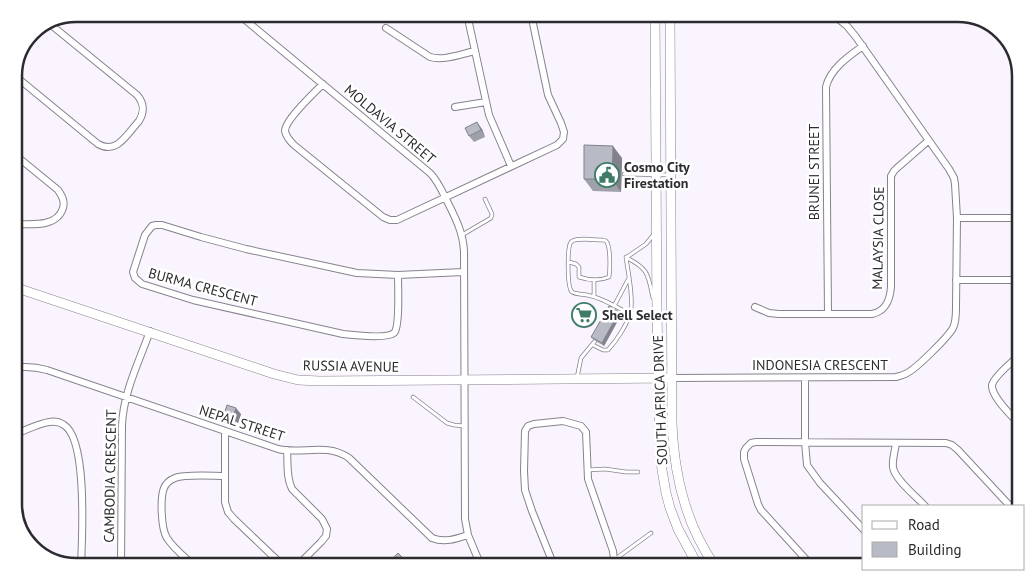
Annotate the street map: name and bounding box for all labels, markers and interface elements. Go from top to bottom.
street label: MOLDAVIA STREET [341,80,440,168]
street label: BRUNEI STREET [805,123,823,220]
place label: Cosmo City Firestation [624,158,690,192]
public building icon: Cosmo City Firestation [594,162,620,188]
street label: MALAYSIA CLOSE [868,186,888,290]
street label: BURMA CRESCENT [147,264,260,310]
supermarket icon: Shell Select [571,302,597,328]
place label: Shell Select [602,306,673,324]
street label: SOUTH AFRICA DRIVE [649,335,671,465]
street label: RUSSIA AVENUE [303,356,399,376]
street label: INDONESIA CRESCENT [752,356,888,374]
street label: NEPAL STREET [197,401,287,445]
street label: CAMBODIA CRESCENT [100,409,120,543]
legend [862,505,1025,570]
text: Road [908,515,940,534]
text: Building [908,540,962,559]

